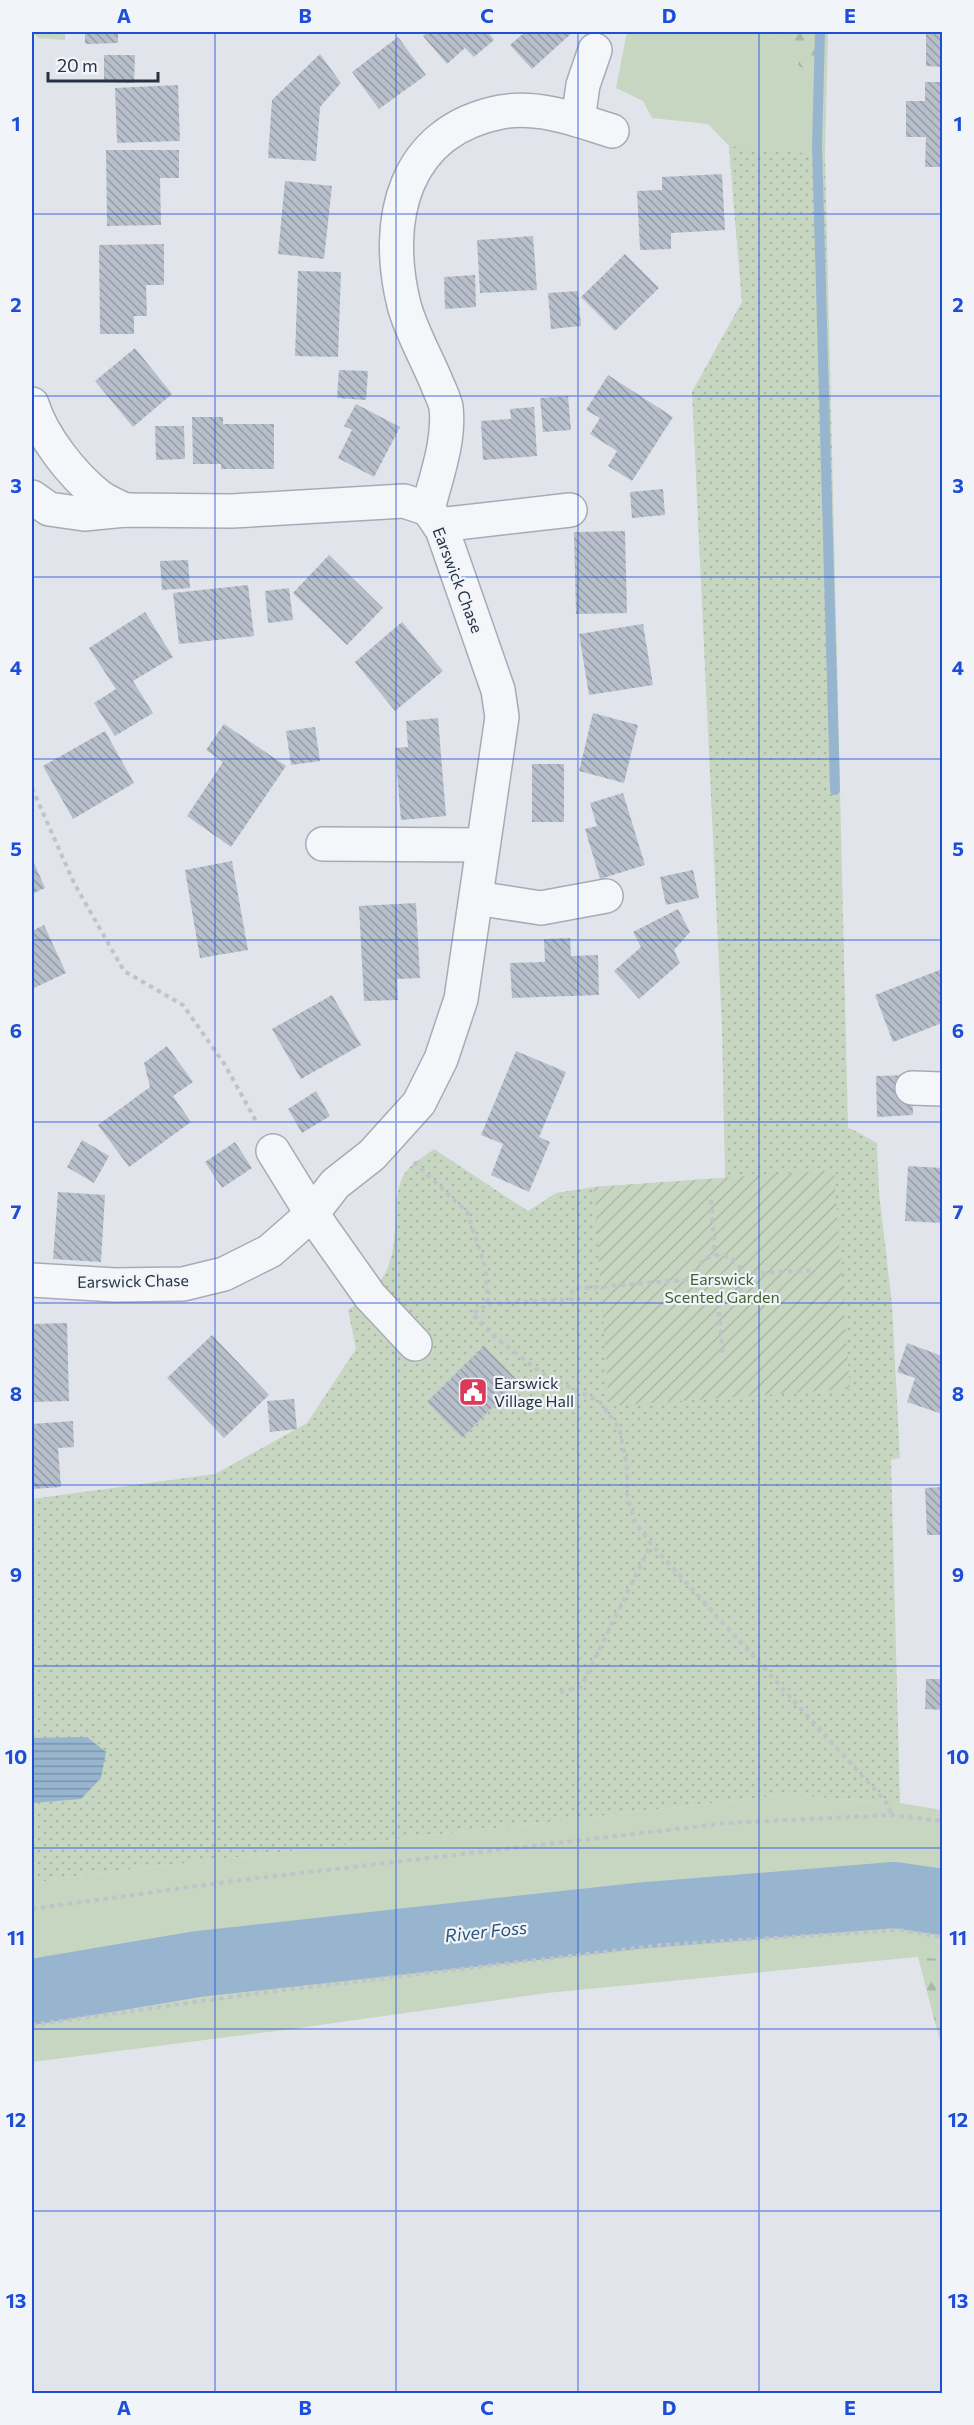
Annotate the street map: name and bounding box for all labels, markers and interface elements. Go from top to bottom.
text: A [117,3,131,27]
text: B [298,3,312,27]
text: C [480,3,494,27]
text: D [662,3,676,27]
text: E [844,3,856,27]
scale bar [48,45,158,83]
text: 20 m [57,54,98,76]
text: 1 [11,111,21,135]
text: 1 [953,111,963,135]
text: 2 [10,292,22,316]
text: 2 [952,292,964,316]
text: 3 [10,473,22,497]
text: 3 [952,473,964,497]
street label: Earswick Chase [430,524,487,635]
text: 4 [10,655,22,679]
text: 4 [952,655,964,679]
text: 5 [10,836,22,860]
text: 5 [952,836,964,860]
text: 6 [10,1018,22,1042]
text: 6 [952,1018,964,1042]
text: 7 [11,1199,22,1223]
text: 7 [953,1199,964,1223]
park label: Earswick Scented Garden [664,1269,780,1306]
street label: Earswick Chase [77,1270,189,1291]
place label: Earswick Village Hall [494,1373,574,1410]
public building icon: Earswick Village Hall [457,1376,489,1408]
text: 8 [10,1381,22,1405]
text: 8 [952,1381,964,1405]
text: 9 [10,1562,22,1586]
text: 9 [952,1562,964,1586]
text: 10 [5,1744,27,1768]
text: 10 [947,1744,969,1768]
water label: River Foss [444,1916,528,1946]
text: 11 [7,1925,25,1949]
text: 11 [949,1925,967,1949]
text: 12 [6,2107,26,2131]
text: 12 [948,2107,968,2131]
text: 13 [6,2288,26,2312]
text: 13 [948,2288,968,2312]
text: A [117,2395,131,2419]
text: B [298,2395,312,2419]
text: C [480,2395,494,2419]
text: D [662,2395,676,2419]
text: E [844,2395,856,2419]

